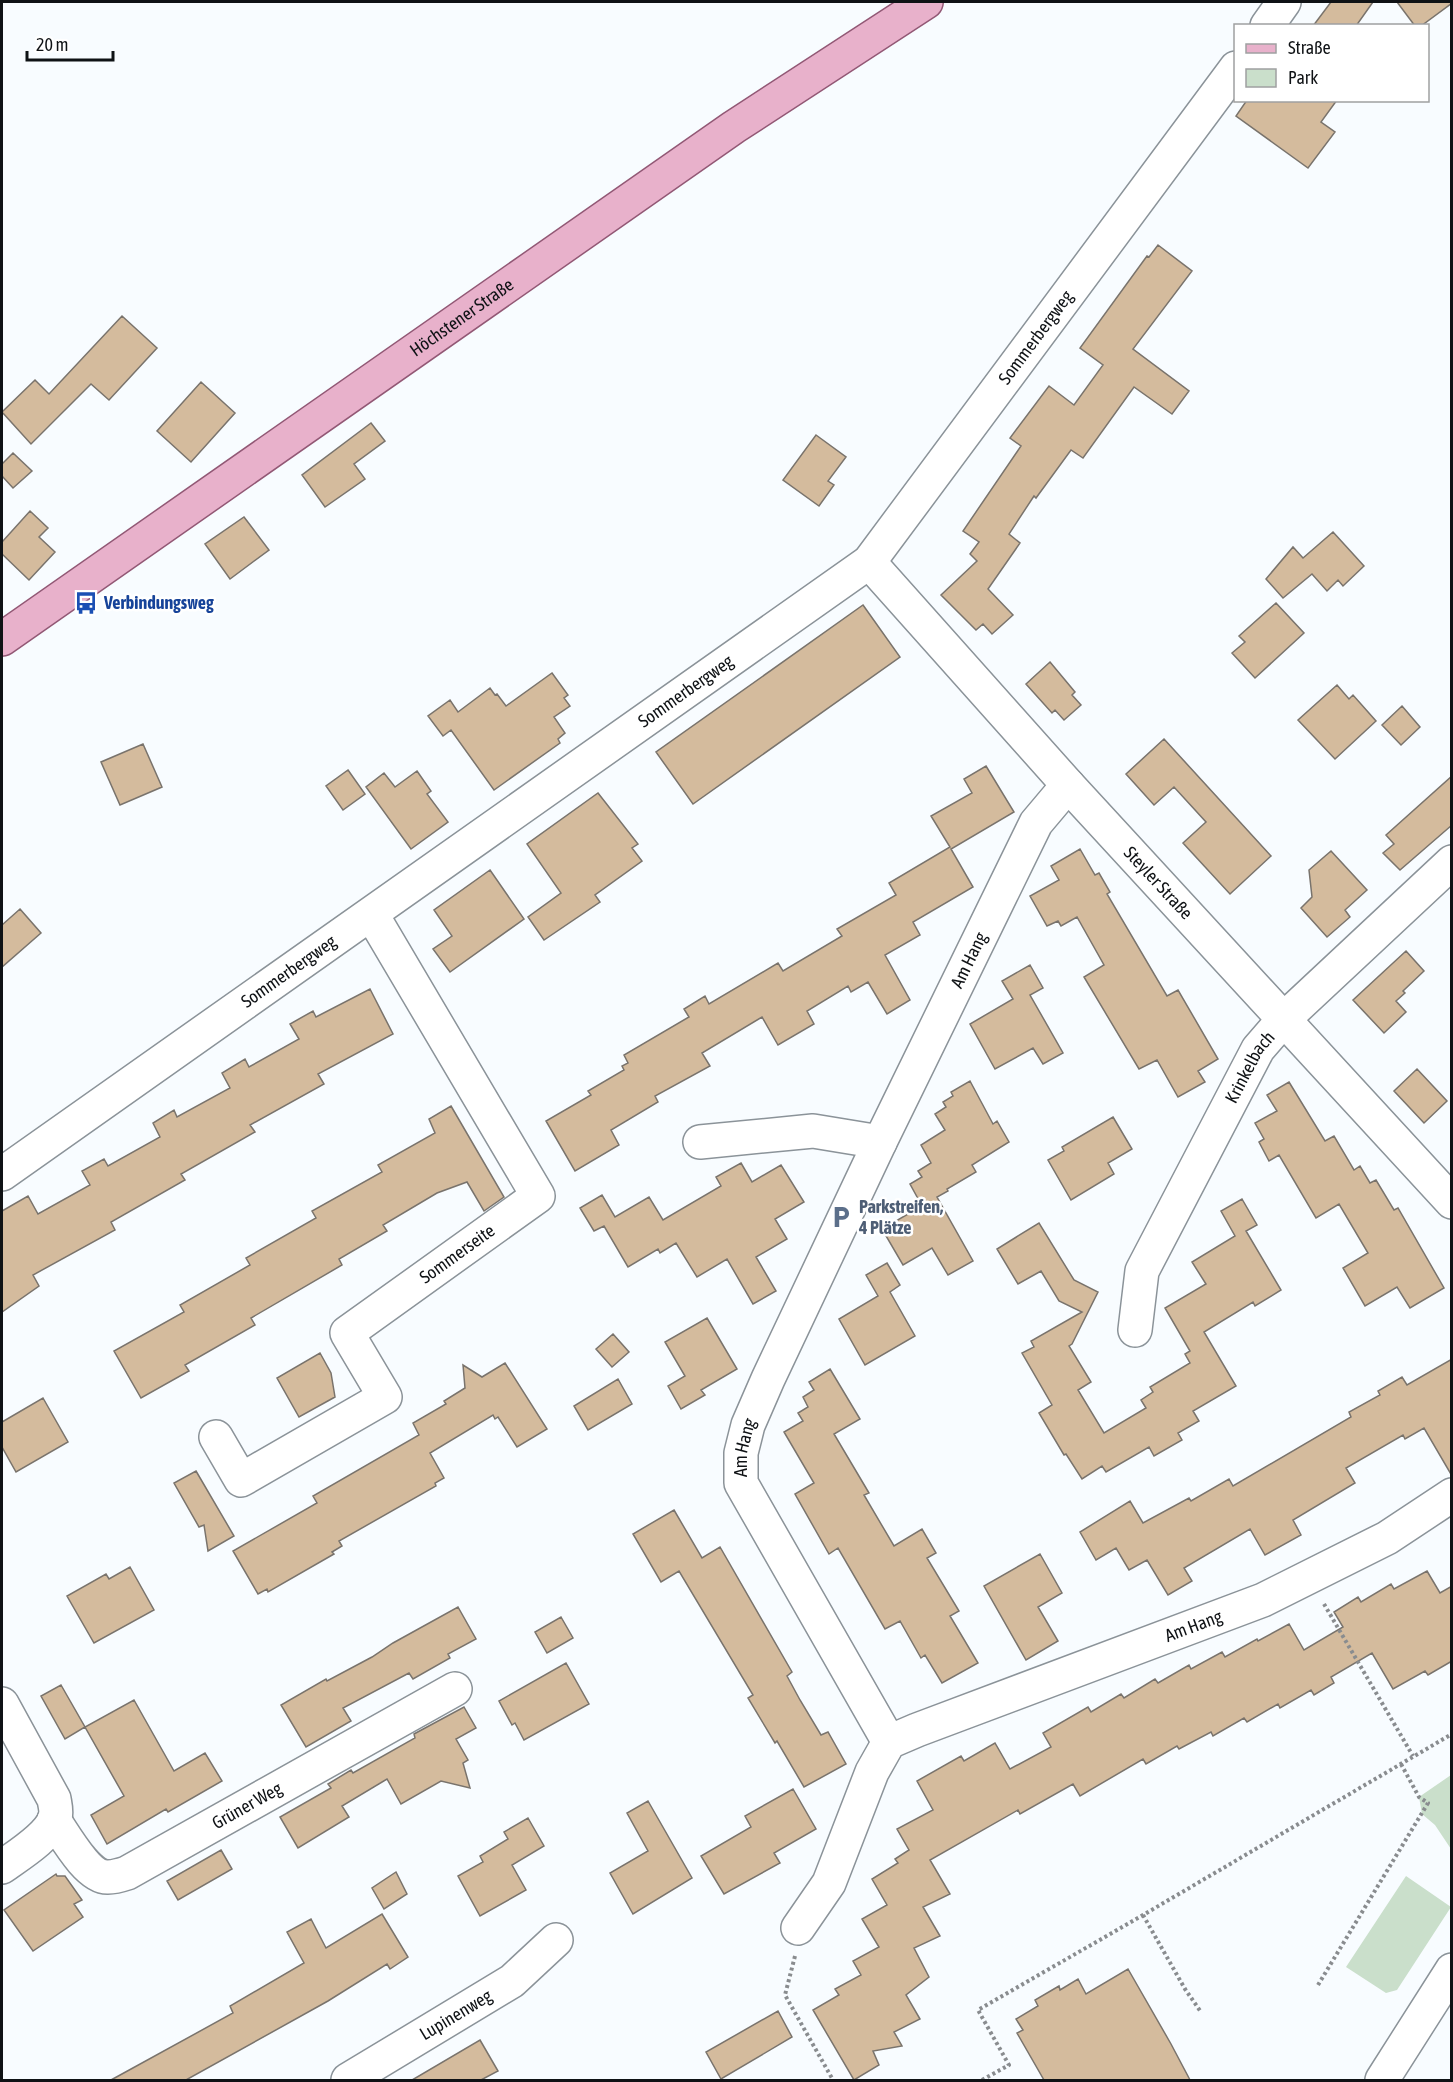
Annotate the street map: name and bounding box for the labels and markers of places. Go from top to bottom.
bus stop icon: Verbindungsweg [73,590,99,616]
place label: Verbindungsweg [103,592,214,613]
place label: Parkstreifen, 4 Plätze [858,1196,943,1238]
parking icon: Parkstreifen, 4 Plätze [828,1204,854,1230]

